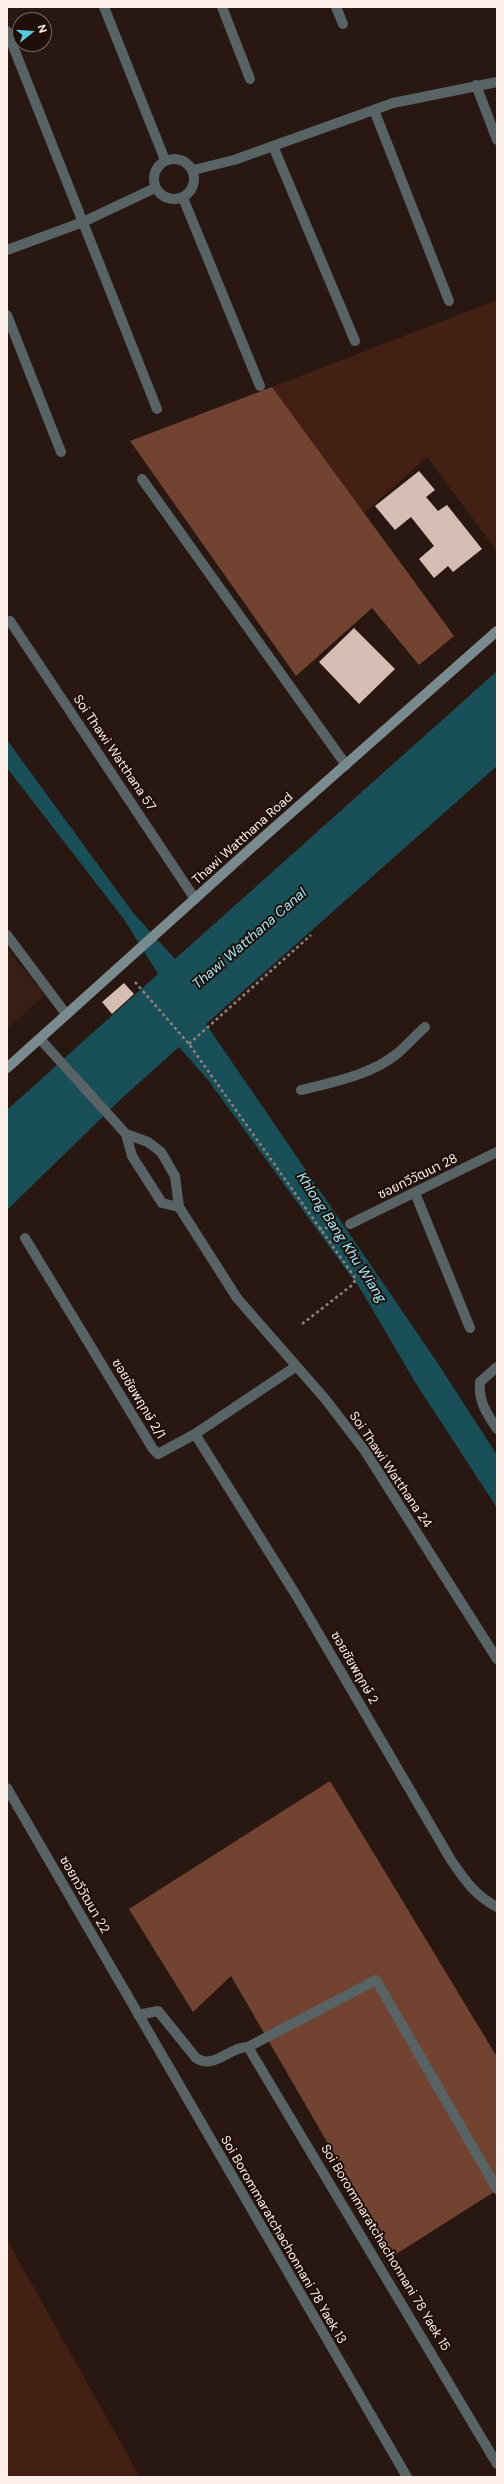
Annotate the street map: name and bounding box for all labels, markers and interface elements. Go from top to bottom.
north arrow [12,12,52,52]
text: N [35,23,50,35]
street label: Soi Thawi Watthana 57 [69,692,159,814]
street label: Thawi Watthana Road [189,790,297,888]
water label: Thawi Watthana Canal [190,885,310,993]
street label: ซอยทวีวัฒนา 28 [376,1151,460,1203]
water label: Khlong Bang Khu Wiang [293,1170,389,1306]
street label: ซอยชัยพฤกษ์ 2/1 [108,1356,168,1442]
street label: Soi Thawi Watthana 24 [345,1409,435,1531]
street label: ซอยชัยพฤกษ์ 2 [327,1629,381,1707]
street label: ซอยทวีวัฒนา 22 [56,1854,112,1936]
street label: Soi Borommaratchachonnani 78 Yaek 13 [217,2133,349,2347]
street label: Soi Borommaratchachonnani 78 Yaek 15 [317,2142,453,2354]

